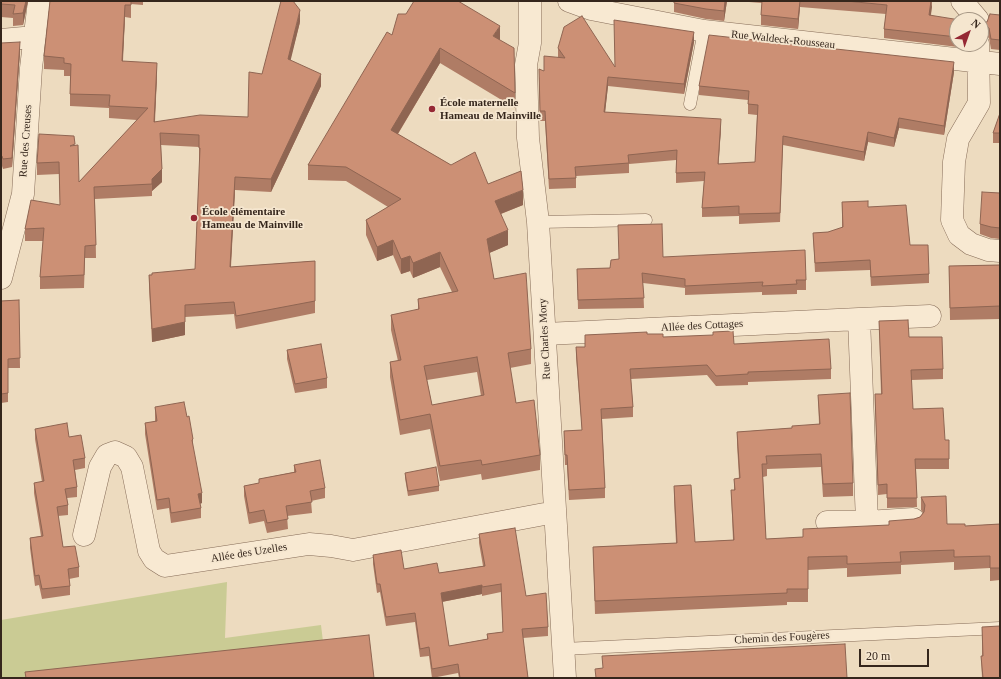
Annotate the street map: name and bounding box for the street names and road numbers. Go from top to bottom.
street label: Rue Waldeck-Rousseau [724,27,842,53]
street label: Rue des Creuses [17,100,35,182]
street label: Rue Charles Mory [536,295,554,383]
street label: Allée des Cottages [656,317,748,335]
street label: Allée des Uzelles [207,540,291,566]
street label: Chemin des Fougères [728,629,836,647]

